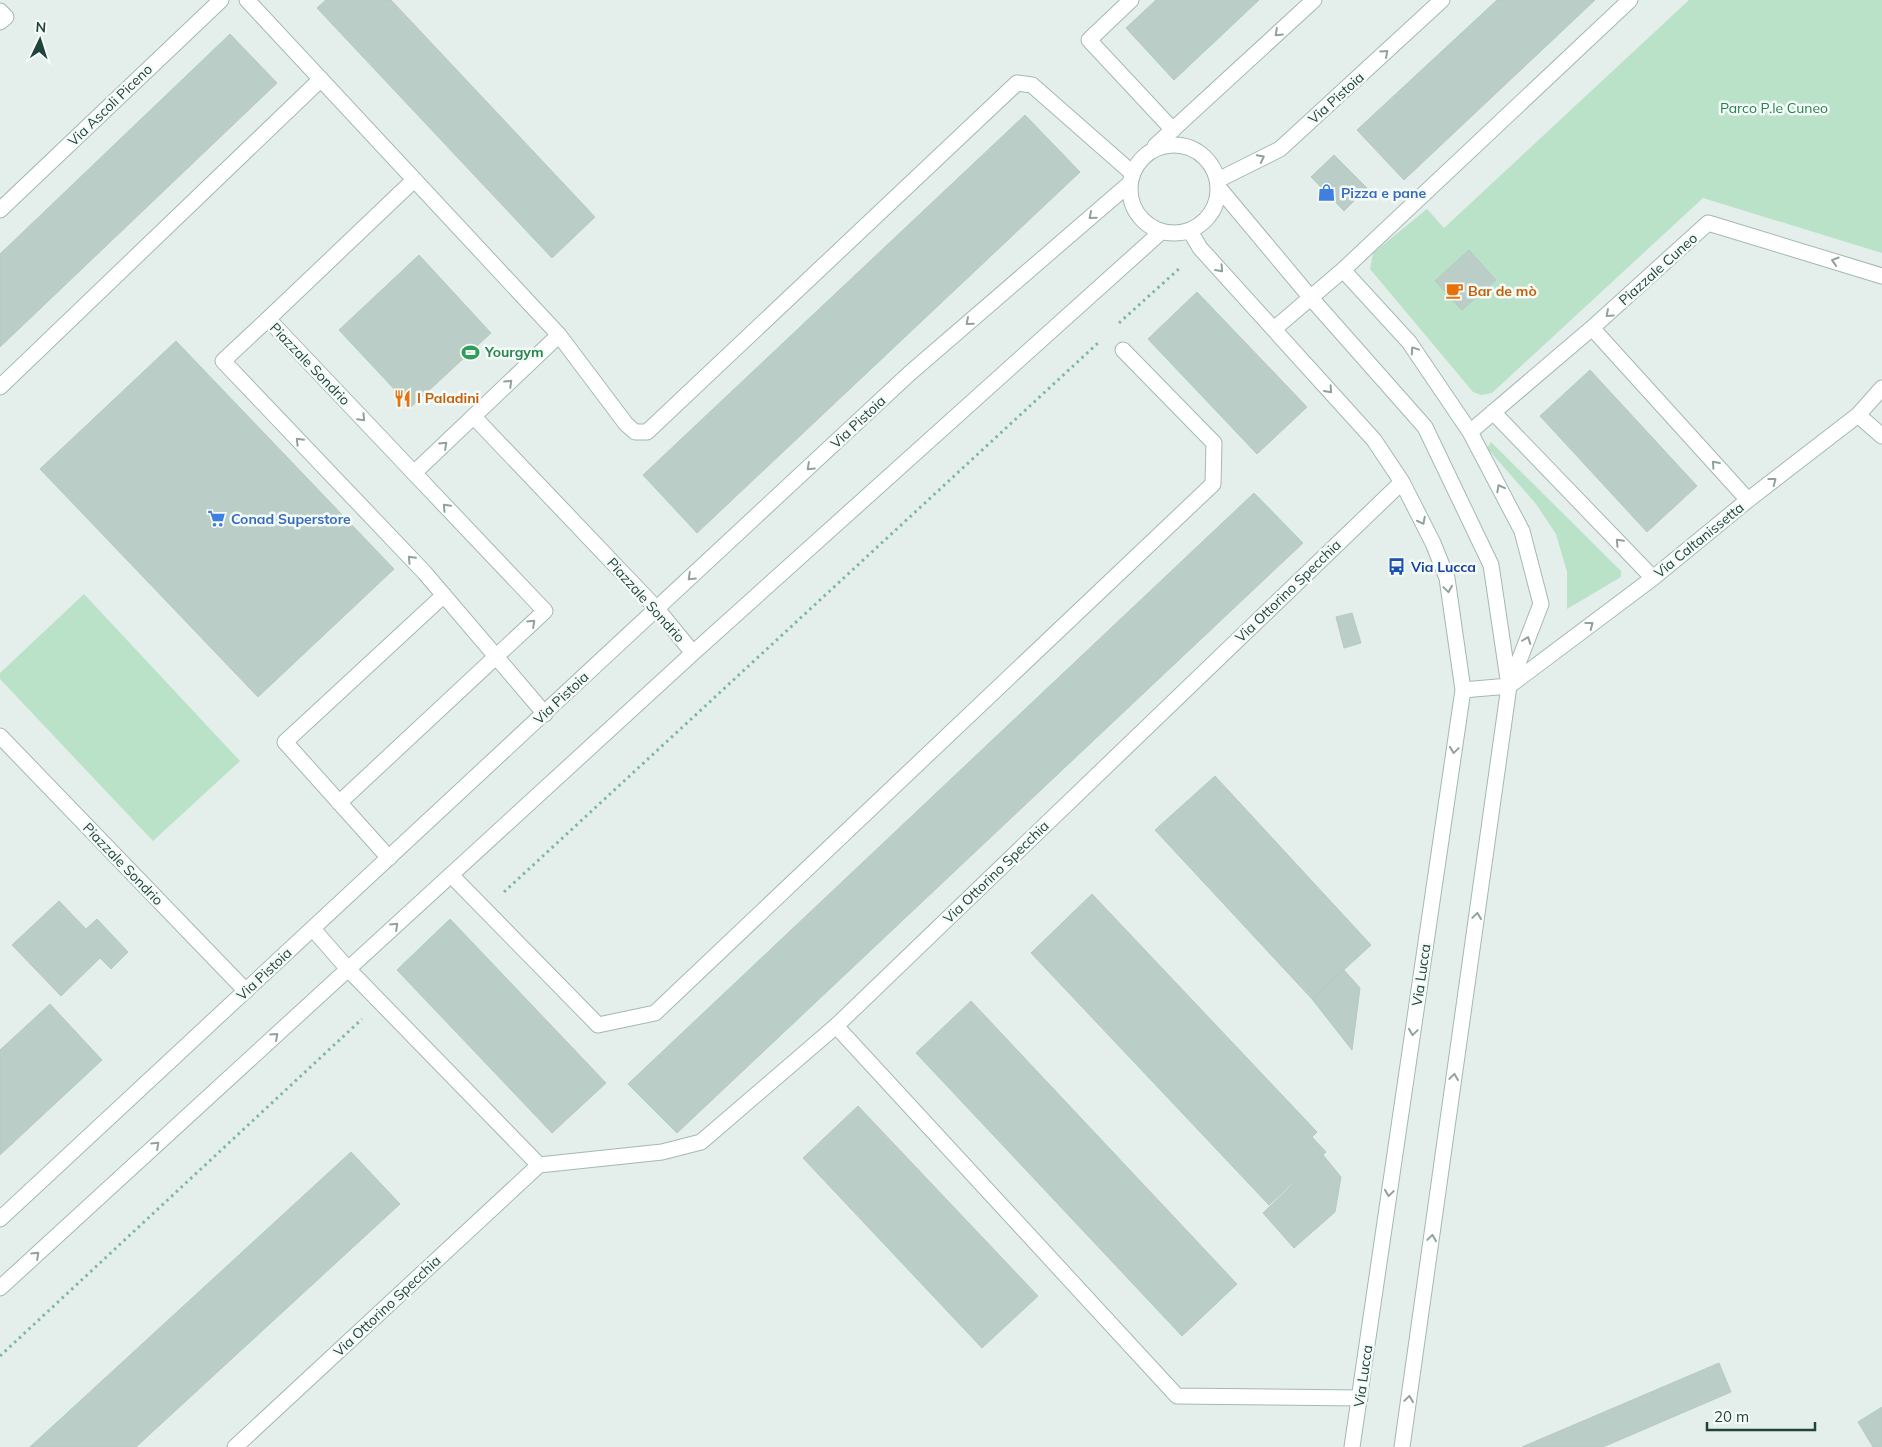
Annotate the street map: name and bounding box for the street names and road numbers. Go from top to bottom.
street label: Via Ascoli Piceno [64,60,156,150]
street label: Via Pistoia [1304,68,1368,128]
street label: Piazzale Cuneo [1615,229,1701,309]
street label: Piazzale Sondrio [266,319,354,409]
street label: Via Pistoia [827,392,889,452]
street label: Via Caltanissetta [1650,498,1748,582]
street label: Via Ottorino Specchia [1231,536,1345,646]
street label: Piazzale Sondrio [603,554,689,646]
street label: Via Pistoia [530,668,592,728]
street label: Via Ottorino Specchia [939,817,1053,927]
street label: Piazzale Sondrio [79,819,167,909]
street label: Via Lucca [1408,943,1434,1007]
street label: Via Pistoia [233,944,295,1004]
street label: Via Ottorino Specchia [330,1252,444,1360]
street label: Via Lucca [1350,1344,1376,1408]

